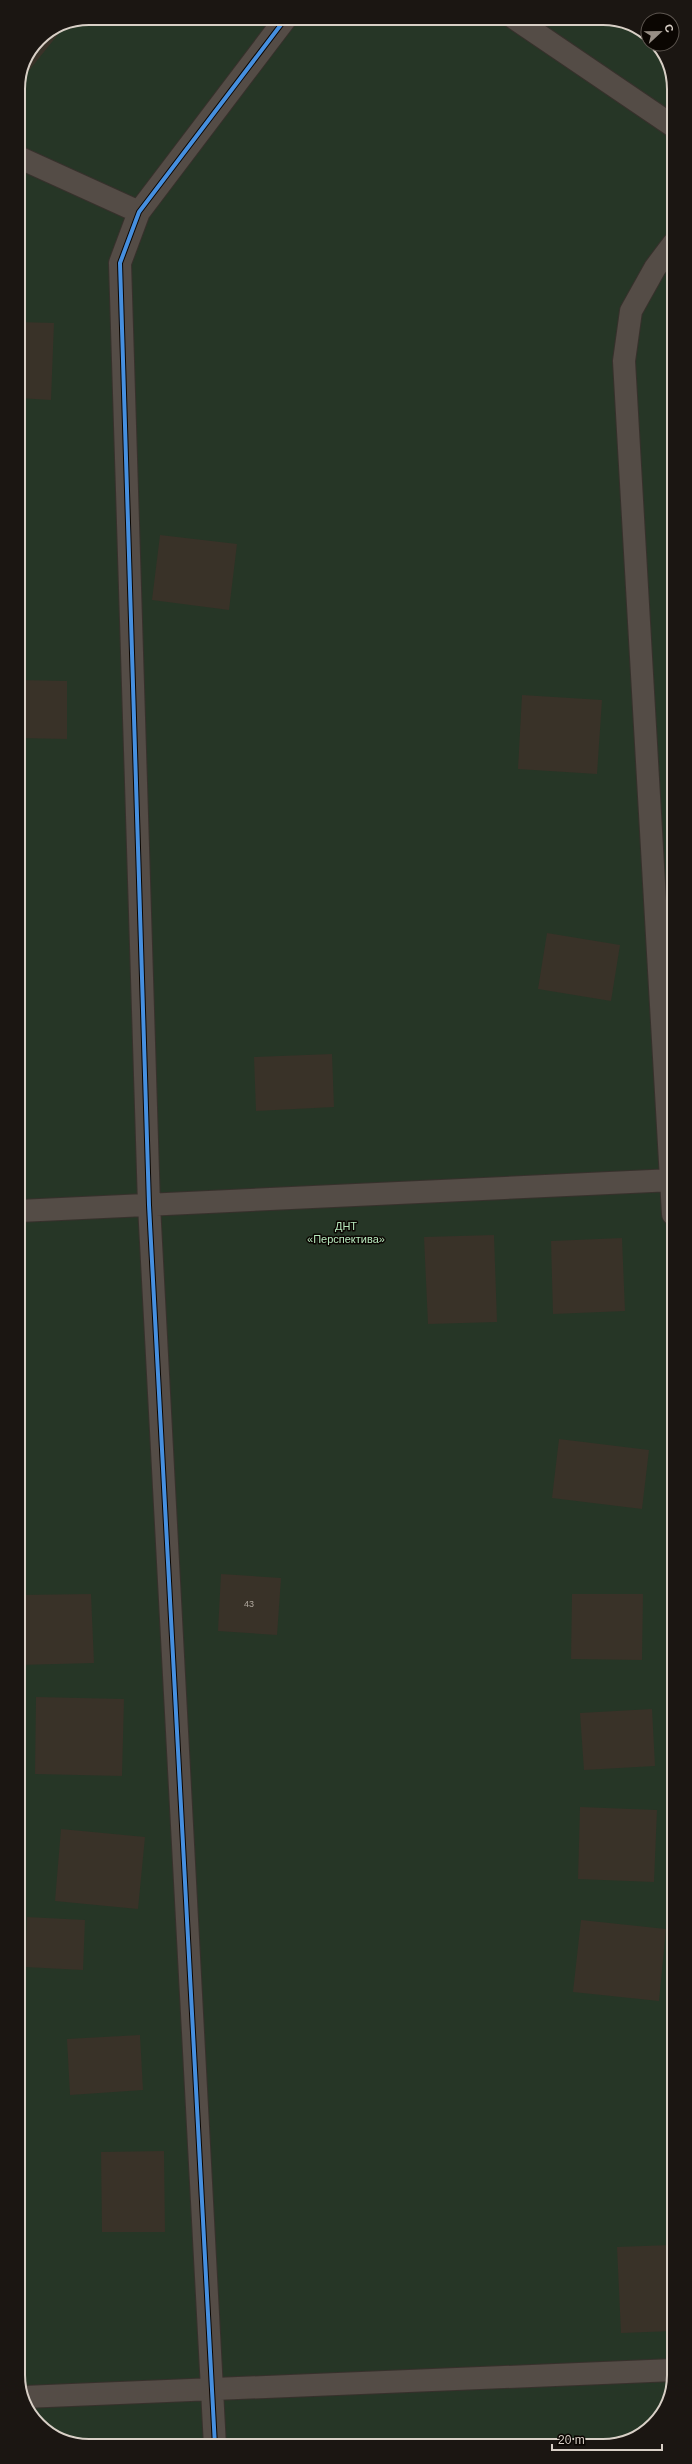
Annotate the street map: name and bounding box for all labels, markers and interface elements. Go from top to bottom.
north arrow [640,12,680,52]
text: С [662,22,676,34]
park label: ДНТ «Перспектива» [307,1220,385,1245]
house number: 43 [244,1599,254,1609]
scale bar [552,2426,662,2452]
text: 20 m [558,2433,585,2447]

